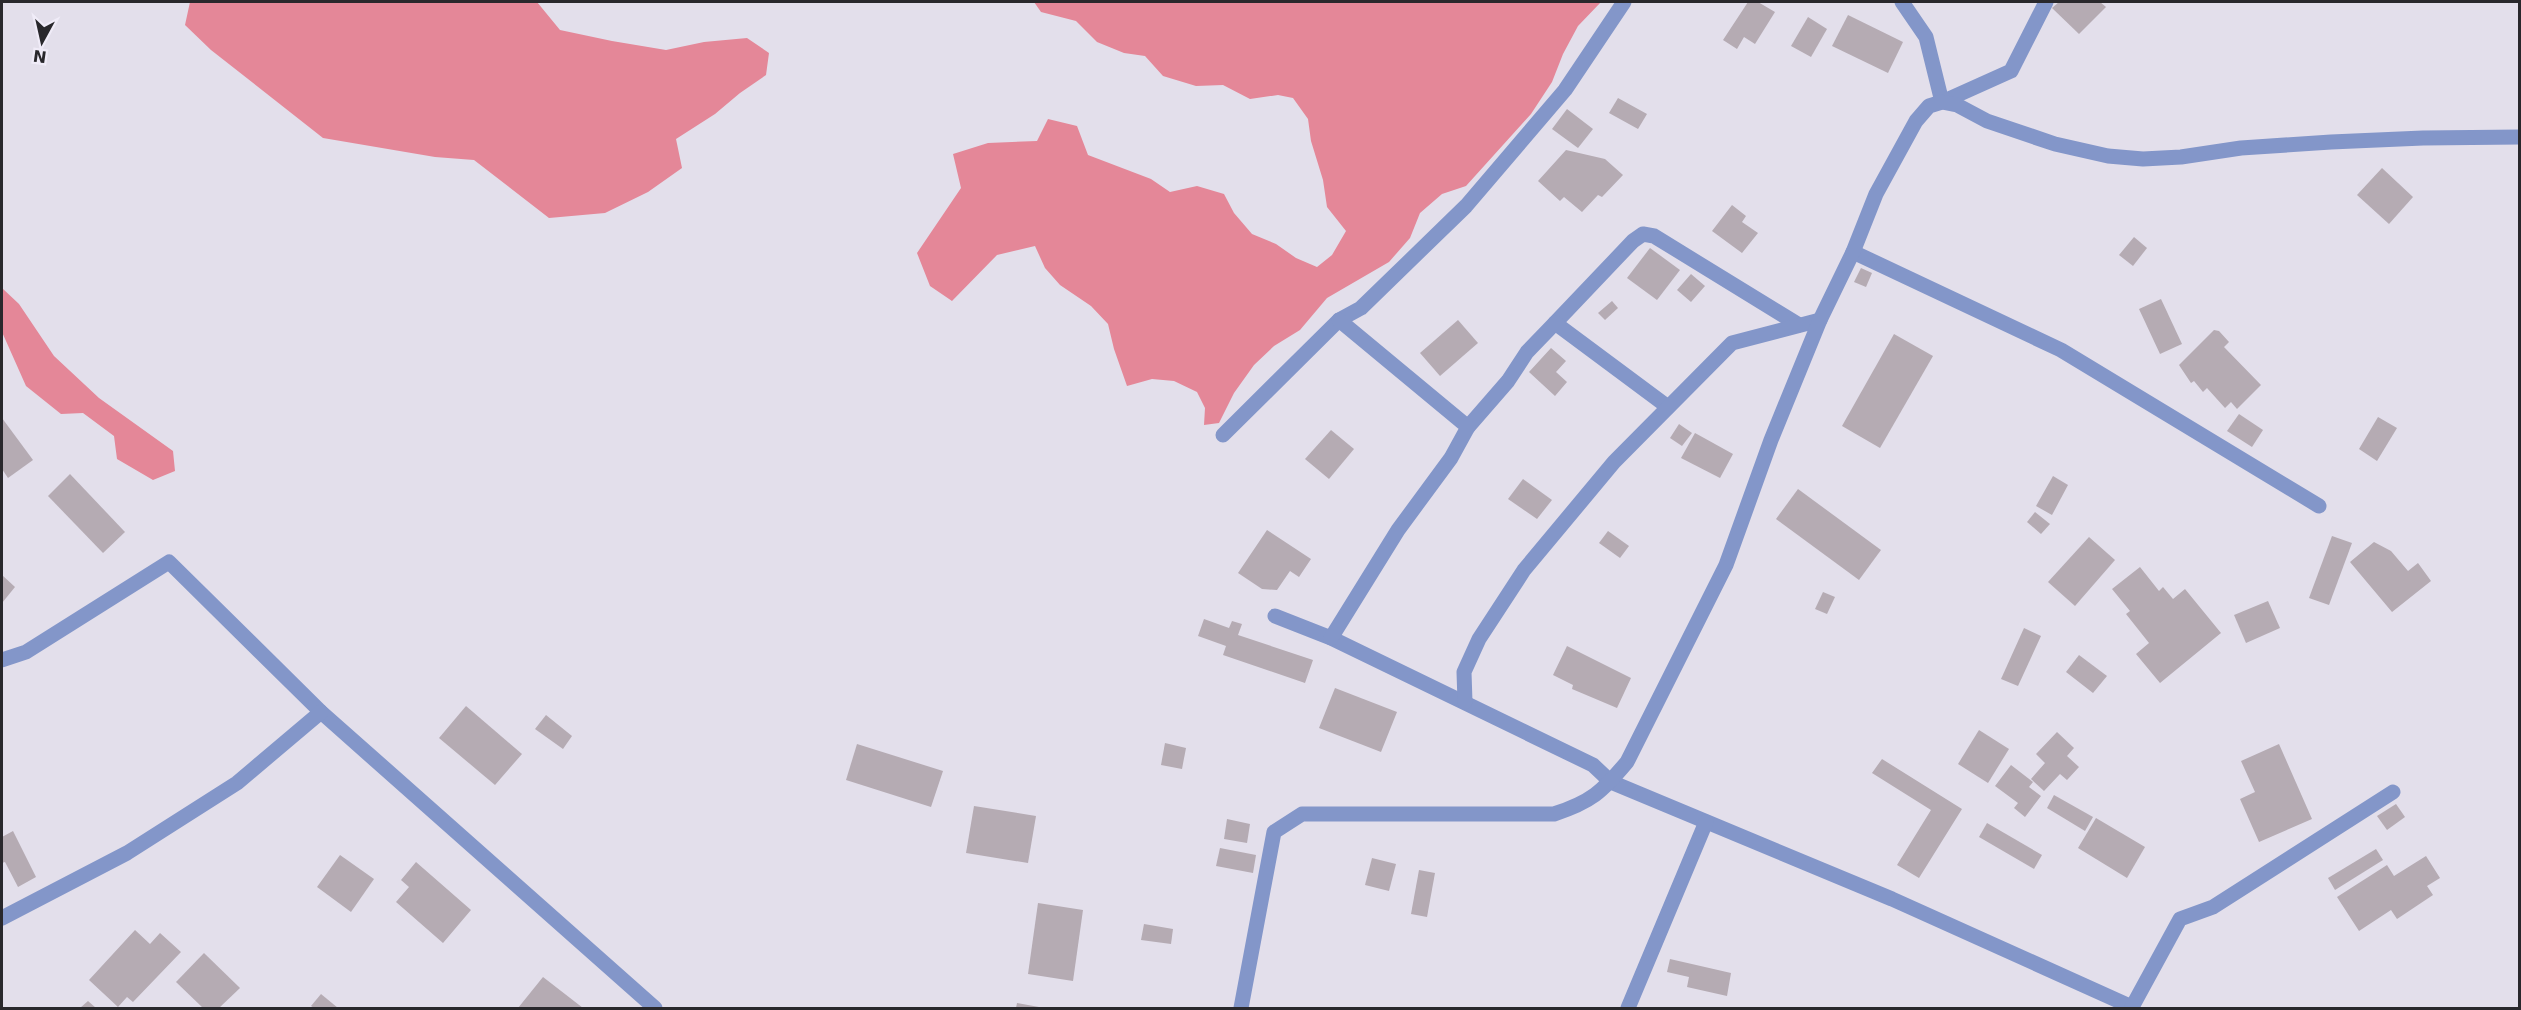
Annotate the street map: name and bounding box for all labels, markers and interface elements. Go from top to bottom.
north arrow [12,12,72,72]
text: N [32,46,48,67]

